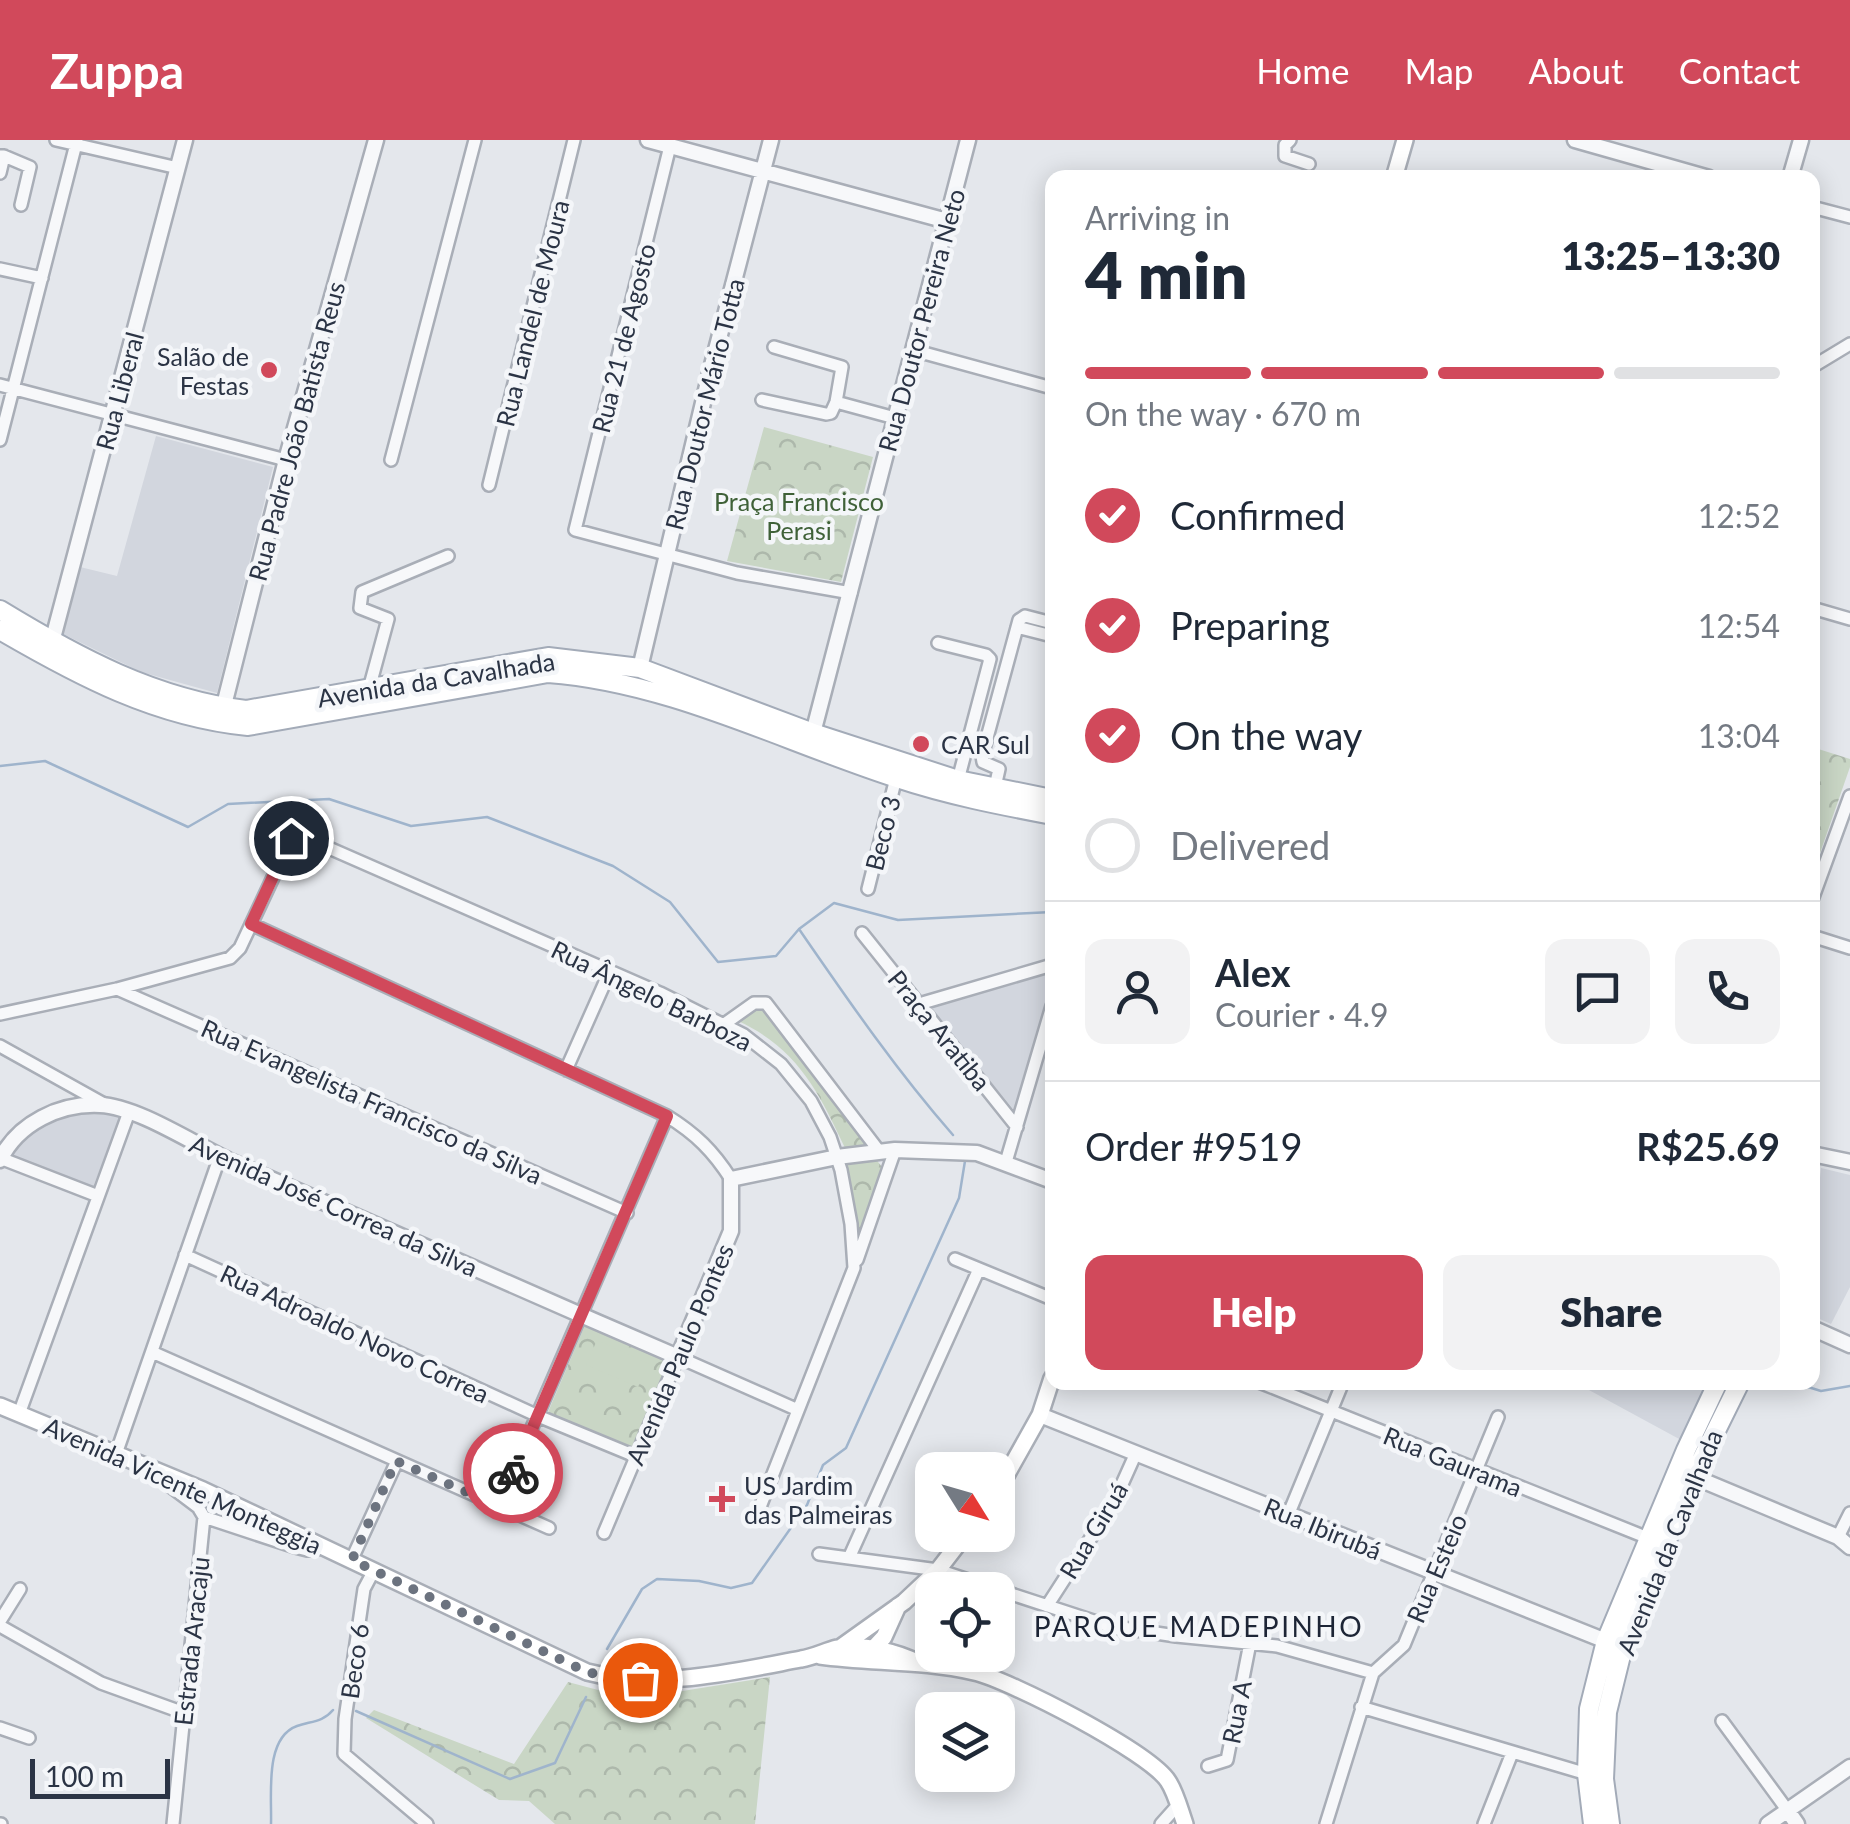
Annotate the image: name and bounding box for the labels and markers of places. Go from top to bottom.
place label: Salão de Festas [157,341,249,400]
marker: Salão de Festas [258,359,280,381]
place label: CAR Sul [941,729,1030,759]
marker: CAR Sul [910,733,932,755]
pin [249,796,334,881]
place label: US Jardim das Palmeiras [744,1470,893,1529]
marker: US Jardim das Palmeiras [709,1486,735,1512]
pin [598,1638,683,1723]

